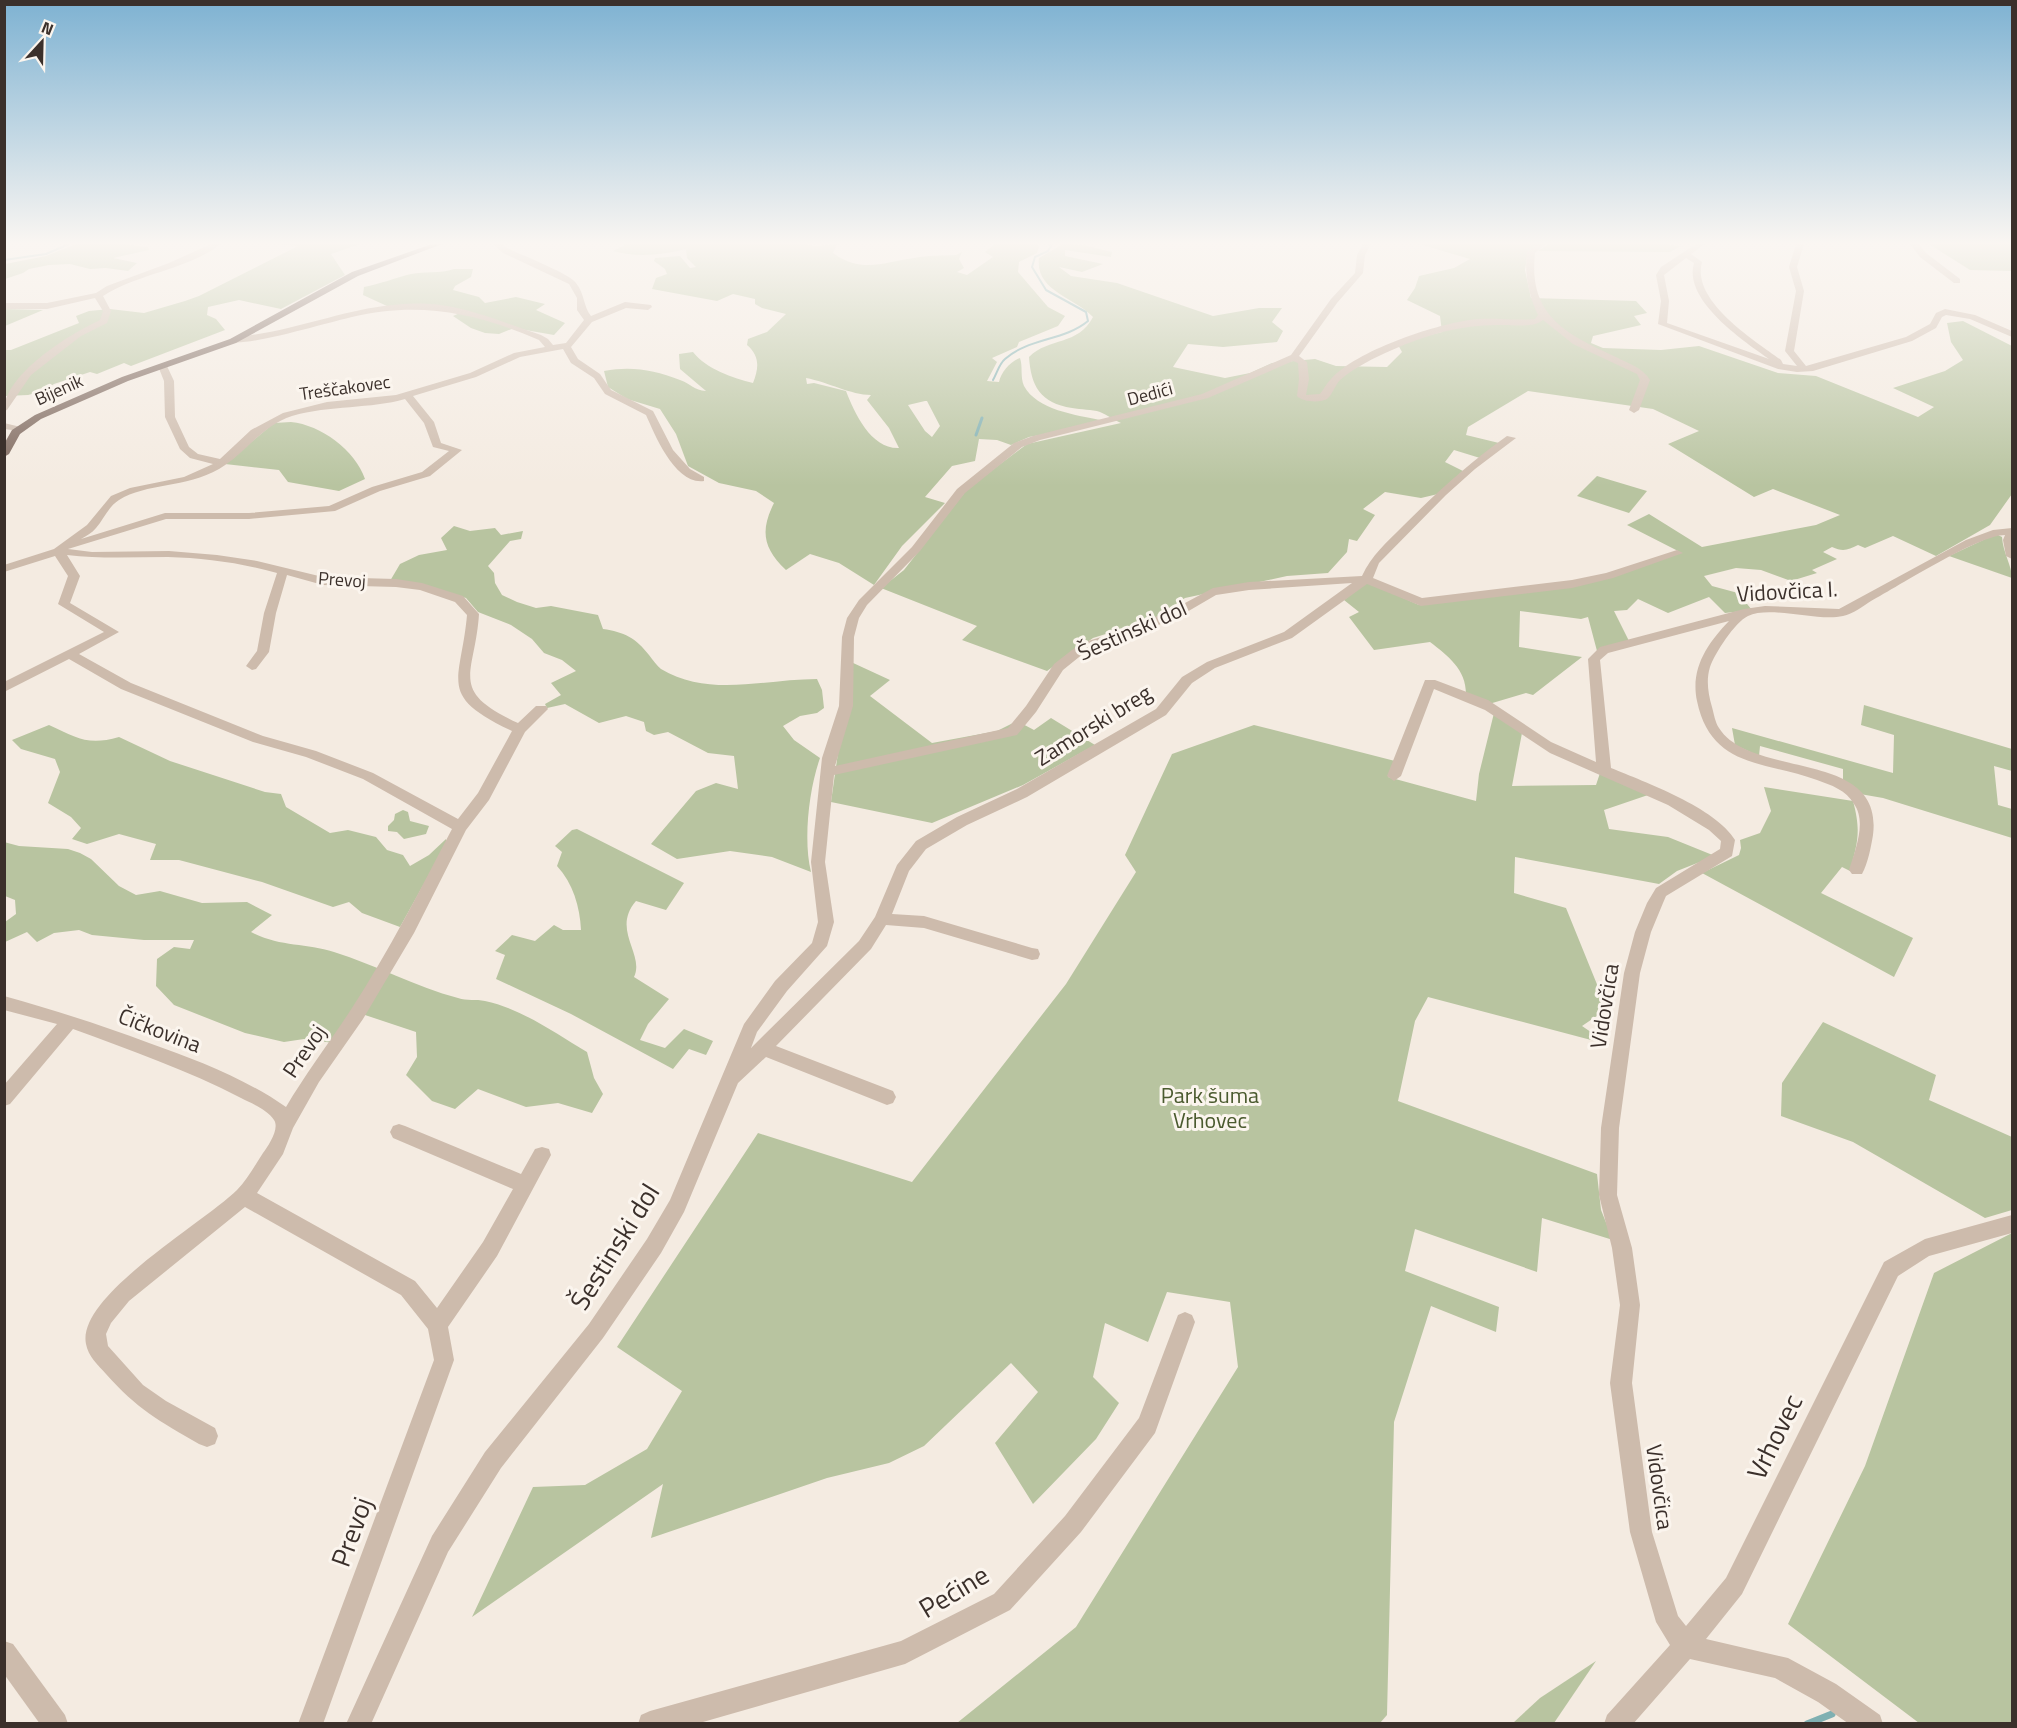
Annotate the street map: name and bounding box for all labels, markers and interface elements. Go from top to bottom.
north arrow [12,12,72,72]
text: N [38,15,57,41]
street label: Bijenik [30,367,88,412]
street label: Treščakovec [298,368,392,407]
street label: Dedići [1124,375,1176,413]
street label: Prevoj [317,564,367,595]
street label: Vidovčica I. [1736,571,1838,611]
street label: Šestinski dol [1072,591,1192,669]
street label: Zamorski breg [1028,676,1158,774]
street label: Vidovčica [1580,961,1628,1051]
street label: Čičkovina [114,999,206,1061]
street label: Prevoj [274,1017,334,1085]
park label: Park šuma Vrhovec [1161,1078,1259,1137]
street label: Šestinski dol [558,1175,669,1318]
street label: Vrhovec [1735,1386,1812,1486]
street label: Vidovčica [1637,1442,1683,1532]
street label: Prevoj [319,1491,382,1572]
street label: Pećine [910,1554,996,1628]

